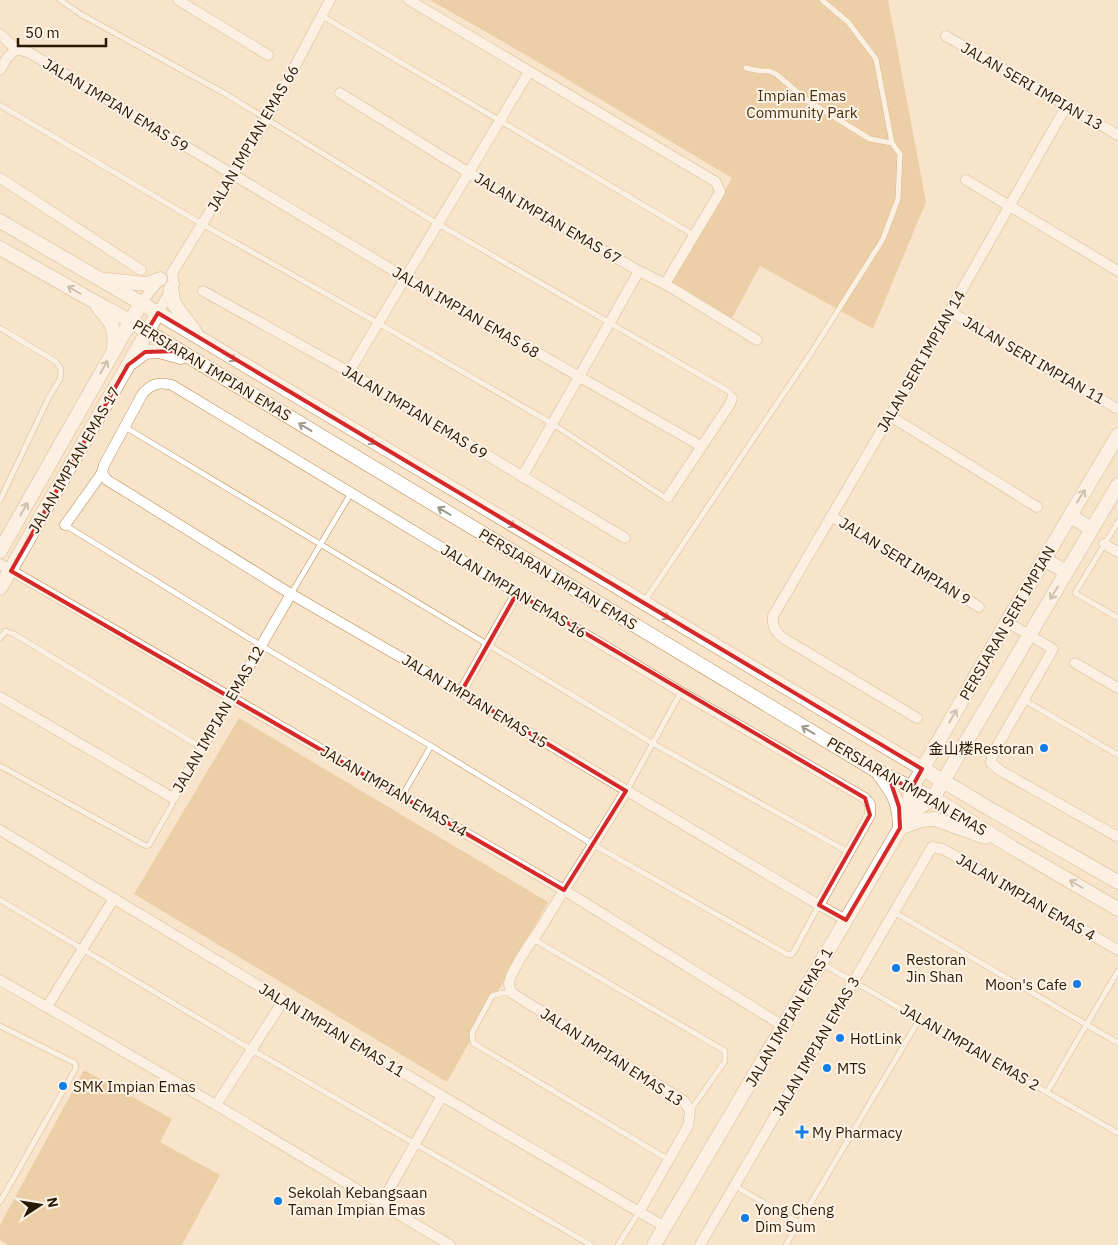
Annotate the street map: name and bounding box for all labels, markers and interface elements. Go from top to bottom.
scale bar [18,15,105,47]
text: 50 m [25,23,60,42]
street label: JALAN SERI IMPIAN 13 [958,38,1106,134]
street label: JALAN IMPIAN EMAS 59 [40,54,192,156]
street label: JALAN IMPIAN EMAS 66 [203,61,303,215]
park label: Impian Emas Community Park [746,86,858,122]
street label: JALAN IMPIAN EMAS 67 [471,168,625,268]
street label: JALAN IMPIAN EMAS 68 [389,262,543,362]
one-way arrow [67,285,82,295]
street label: JALAN SERI IMPIAN 14 [873,287,969,435]
street label: JALAN SERI IMPIAN 11 [960,312,1108,408]
street label: PERSIARAN IMPIAN EMAS [129,315,295,425]
one-way arrow [222,352,236,362]
one-way arrow [99,360,109,375]
street label: JALAN IMPIAN EMAS 69 [339,361,491,463]
street label: JALAN IMPIAN EMAS 17 [24,383,124,537]
one-way arrow [298,421,312,431]
one-way arrow [362,435,376,445]
one-way arrow [1077,490,1087,504]
one-way arrow [19,501,29,516]
one-way arrow [438,505,452,515]
street label: JALAN SERI IMPIAN 9 [836,513,974,609]
one-way arrow [501,519,515,529]
street label: PERSIARAN IMPIAN EMAS [475,524,641,634]
street label: JALAN IMPIAN EMAS 16 [438,540,590,642]
street label: PERSIARAN SERI IMPIAN [955,542,1059,704]
one-way arrow [1048,586,1058,600]
one-way arrow [656,611,670,621]
street label: JALAN IMPIAN EMAS 12 [168,642,268,796]
street label: JALAN IMPIAN EMAS 15 [399,650,551,752]
one-way arrow [948,709,958,724]
one-way arrow [802,724,816,734]
street label: PERSIARAN IMPIAN EMAS [824,732,990,840]
place label: 金山楼Restoran [929,739,1034,758]
street label: JALAN IMPIAN EMAS 14 [317,741,471,841]
marker: 金山楼Restoran [1038,742,1050,754]
street label: JALAN IMPIAN EMAS 4 [953,849,1099,945]
one-way arrow [1069,879,1083,889]
street label: JALAN IMPIAN EMAS 1 [741,944,837,1090]
place label: Restoran Jin Shan [906,950,966,986]
marker: Restoran Jin Shan [890,962,902,974]
street label: JALAN IMPIAN EMAS 3 [768,973,864,1119]
place label: Moon's Cafe [985,975,1067,994]
marker: Moon's Cafe [1071,978,1083,990]
street label: JALAN IMPIAN EMAS 11 [256,979,408,1081]
street label: JALAN IMPIAN EMAS 2 [897,999,1043,1095]
street label: JALAN IMPIAN EMAS 13 [537,1004,687,1110]
place label: HotLink [850,1029,902,1048]
marker: HotLink [834,1032,846,1044]
place label: MTS [837,1059,866,1078]
marker: MTS [821,1062,833,1074]
place label: SMK Impian Emas [73,1077,196,1096]
marker: SMK Impian Emas [57,1080,69,1092]
place label: My Pharmacy [812,1123,903,1142]
marker: My Pharmacy [796,1126,808,1138]
north arrow [15,1180,65,1230]
place label: Sekolah Kebangsaan Taman Impian Emas [288,1183,428,1219]
text: N [43,1195,63,1209]
marker: Sekolah Kebangsaan Taman Impian Emas [272,1195,284,1207]
place label: Yong Cheng Dim Sum [755,1200,834,1236]
marker: Yong Cheng Dim Sum [739,1212,751,1224]

